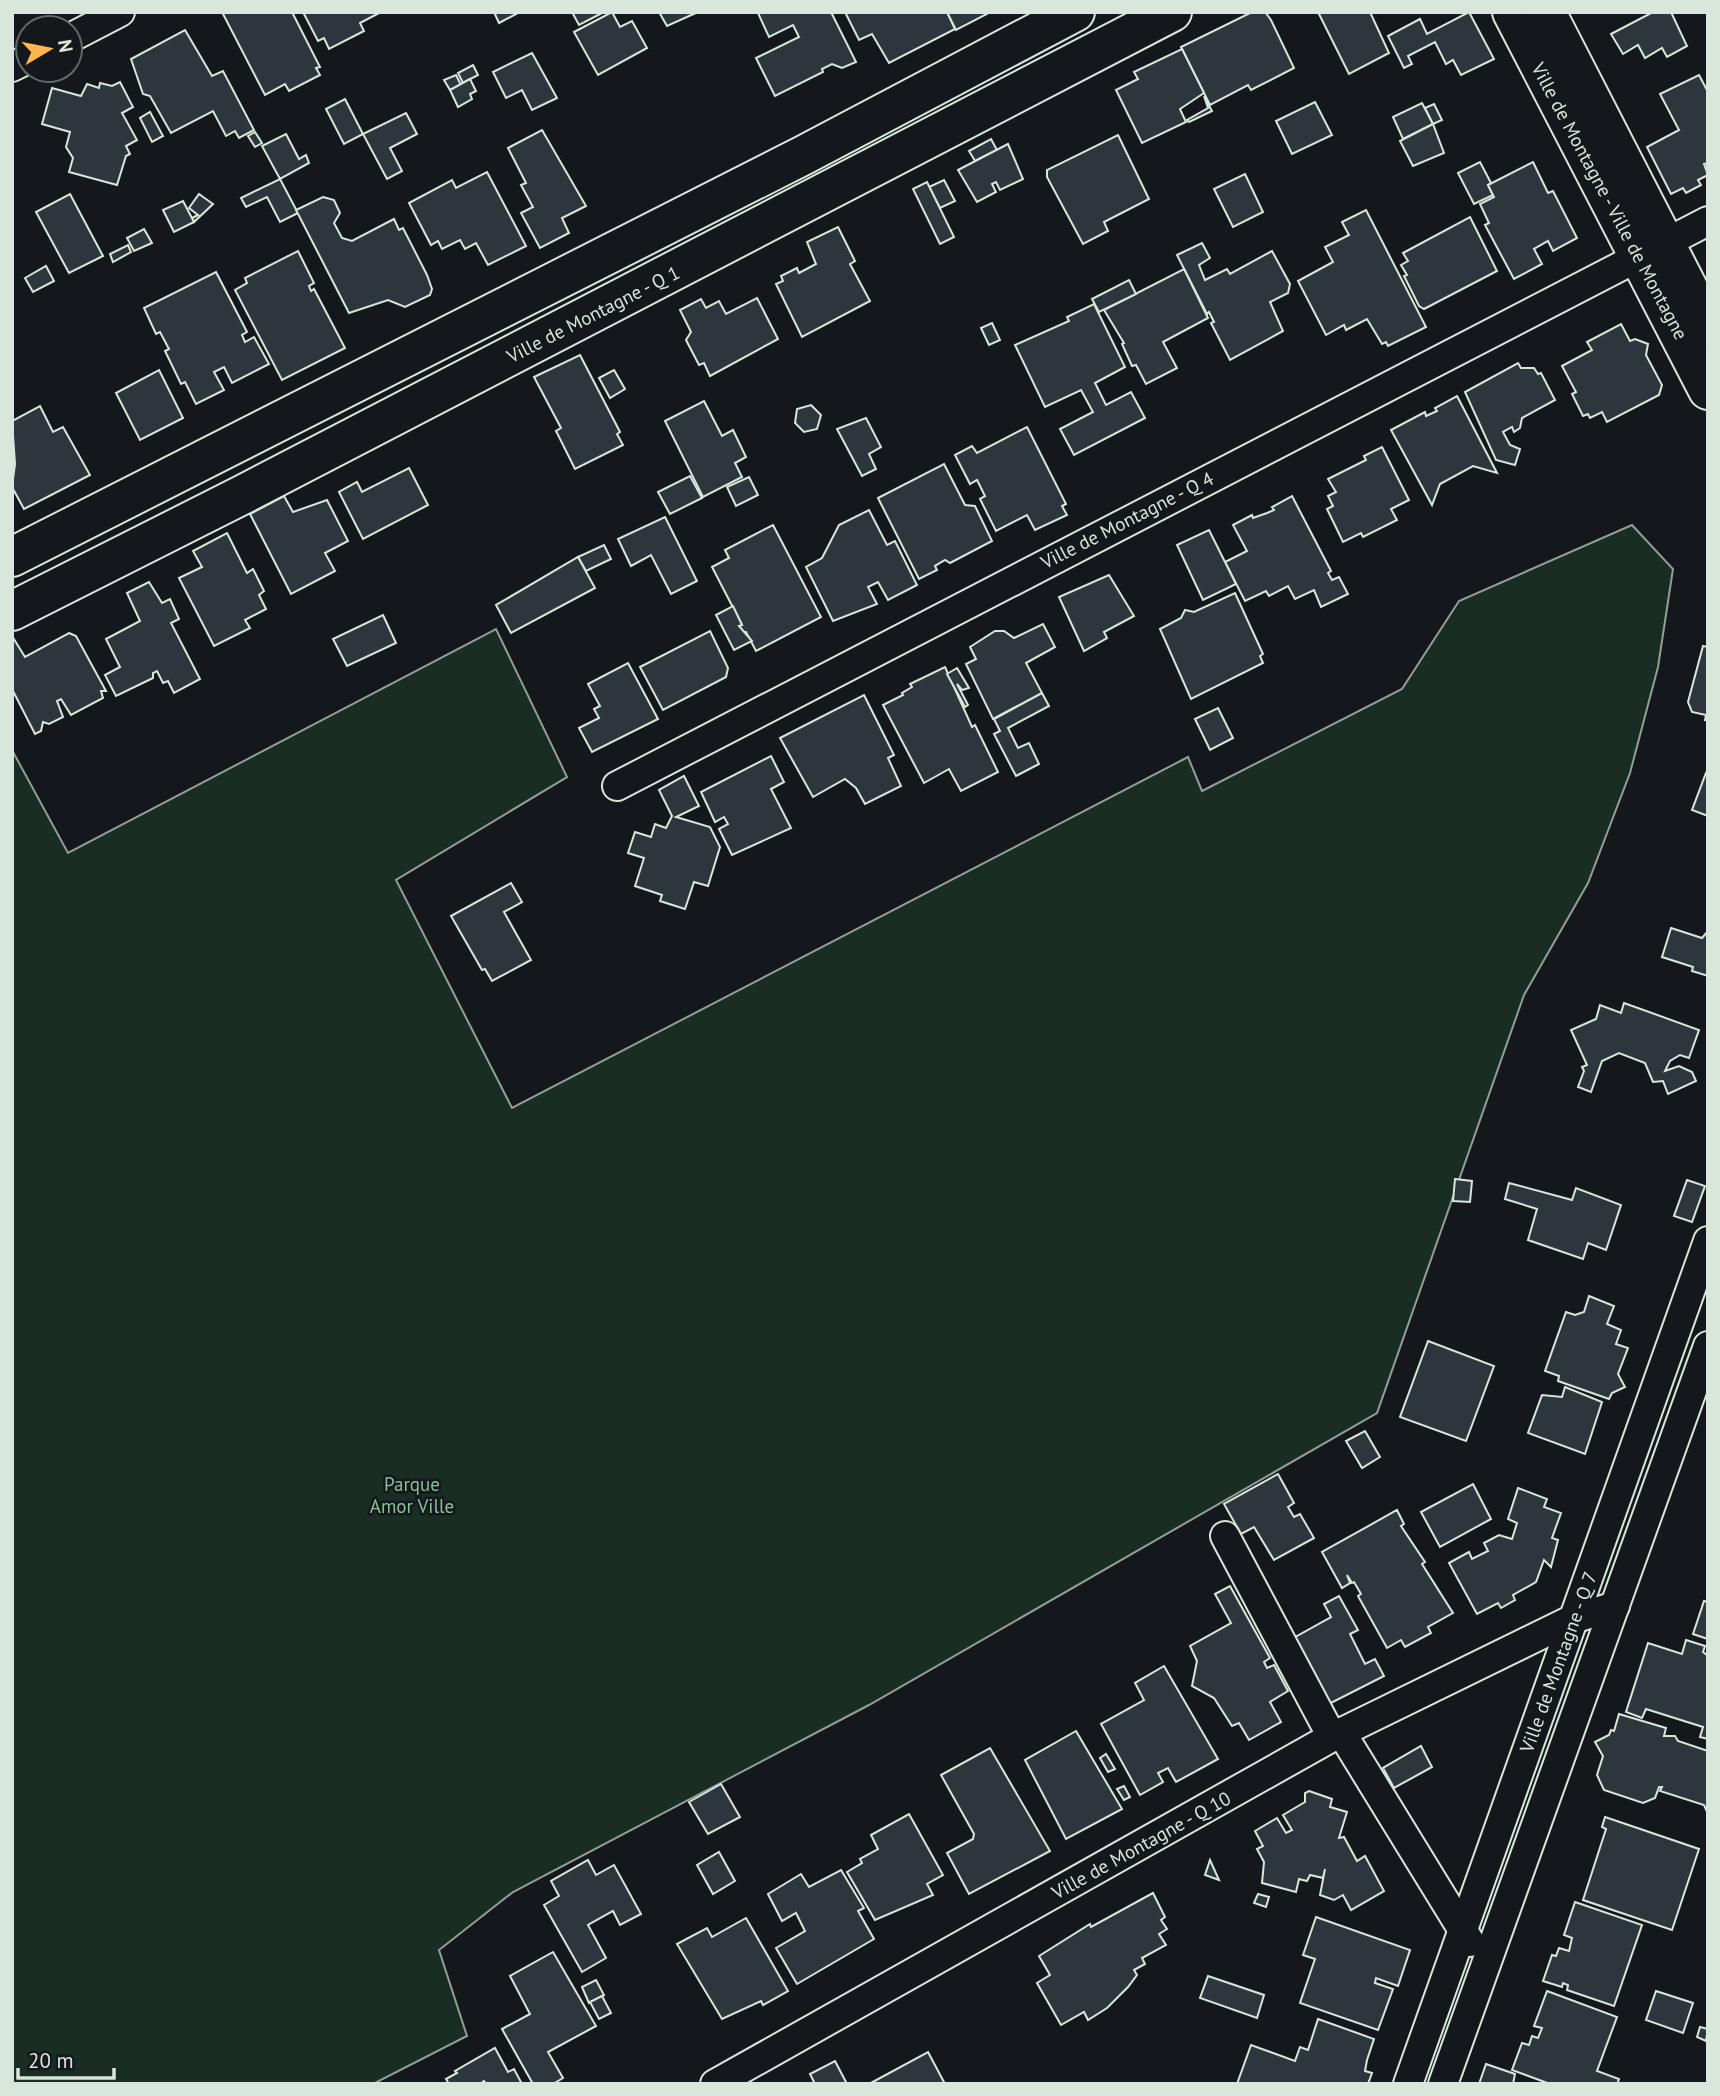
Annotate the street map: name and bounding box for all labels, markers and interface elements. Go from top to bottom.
north arrow [14,14,84,84]
text: N [53,38,79,54]
street label: Ville de Montagne - Ville de Montagne [1526,58,1693,344]
street label: Ville de Montagne - Q 1 [502,260,683,368]
street label: Ville de Montagne - Q 4 [1036,466,1217,574]
park label: Parque Amor Ville [370,1472,454,1518]
street label: Ville de Montagne - Q 7 [1514,1568,1602,1757]
street label: Ville de Montagne - Q 10 [1046,1786,1235,1905]
scale bar [18,2036,114,2080]
text: 20 m [28,2047,74,2074]

